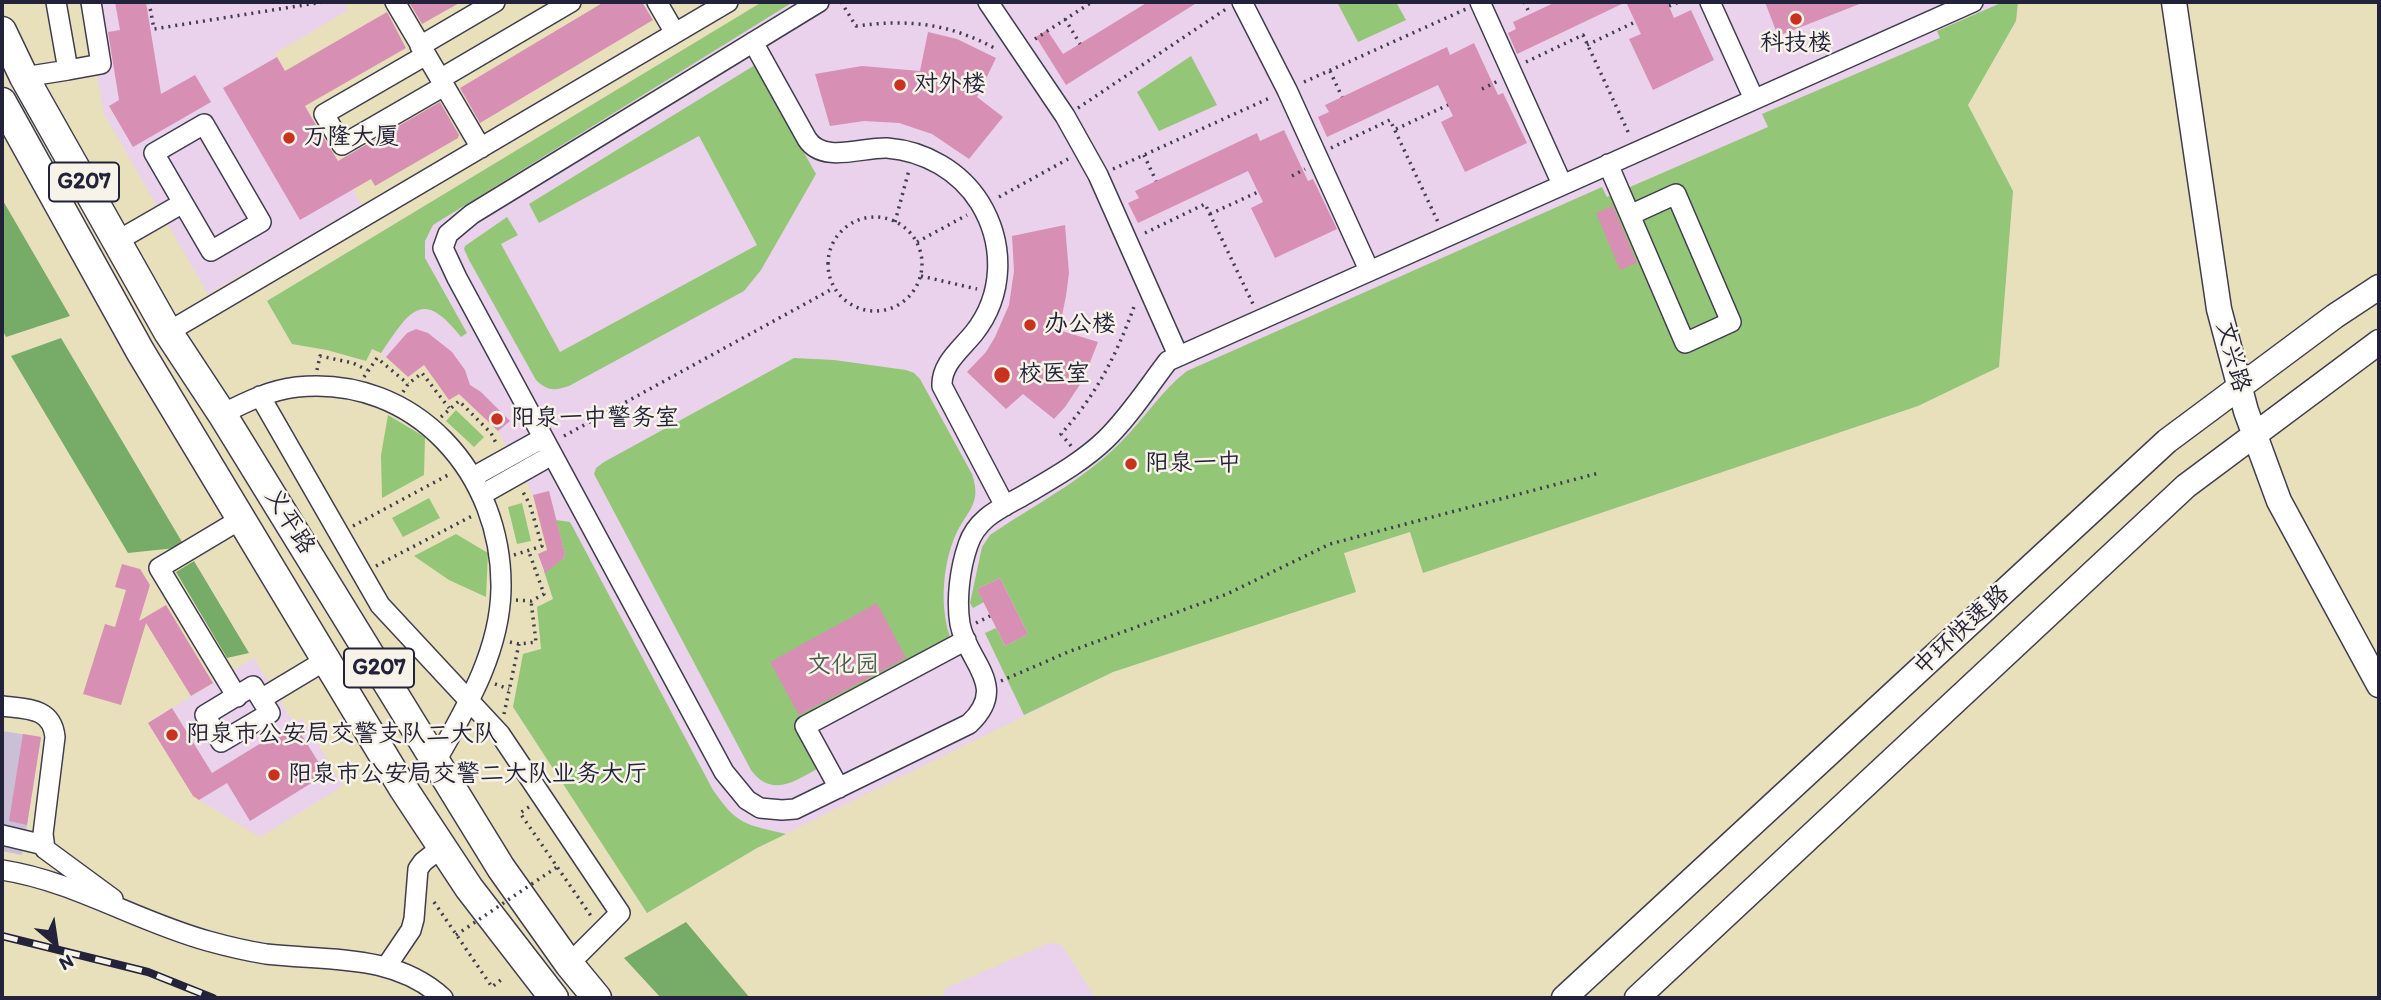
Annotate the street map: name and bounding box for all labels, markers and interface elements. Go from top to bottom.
marker: 科技楼 [1788,11,1804,27]
place label: 科技楼 [1760,30,1832,58]
place label: 对外楼 [914,71,986,99]
marker: 对外楼 [892,77,908,93]
place label: 万隆大厦 [303,124,399,152]
marker: 万隆大厦 [281,130,297,146]
road number: G207 [49,162,119,202]
place label: 办公楼 [1044,311,1116,339]
marker: 办公楼 [1022,317,1038,333]
street label: 文兴路 [2209,318,2255,396]
place label: 校医室 [1018,361,1090,389]
marker: 校医室 [992,365,1012,385]
place label: 阳泉一中警务室 [511,405,679,433]
marker: 阳泉一中警务室 [489,411,505,427]
place label: 阳泉一中 [1145,450,1241,478]
marker: 阳泉一中 [1123,456,1139,472]
street label: 义平路 [258,484,320,560]
street label: 中环快速路 [1908,580,2016,682]
road number: G207 [344,648,414,688]
park label: 文化园 [807,652,879,680]
place label: 阳泉市公安局交警支队二大队 [186,721,498,749]
marker: 阳泉市公安局交警支队二大队 [164,727,180,743]
place label: 阳泉市公安局交警二大队业务大厅 [288,761,648,789]
marker: 阳泉市公安局交警二大队业务大厅 [266,767,282,783]
north arrow [21,909,91,979]
text: N [55,950,78,976]

